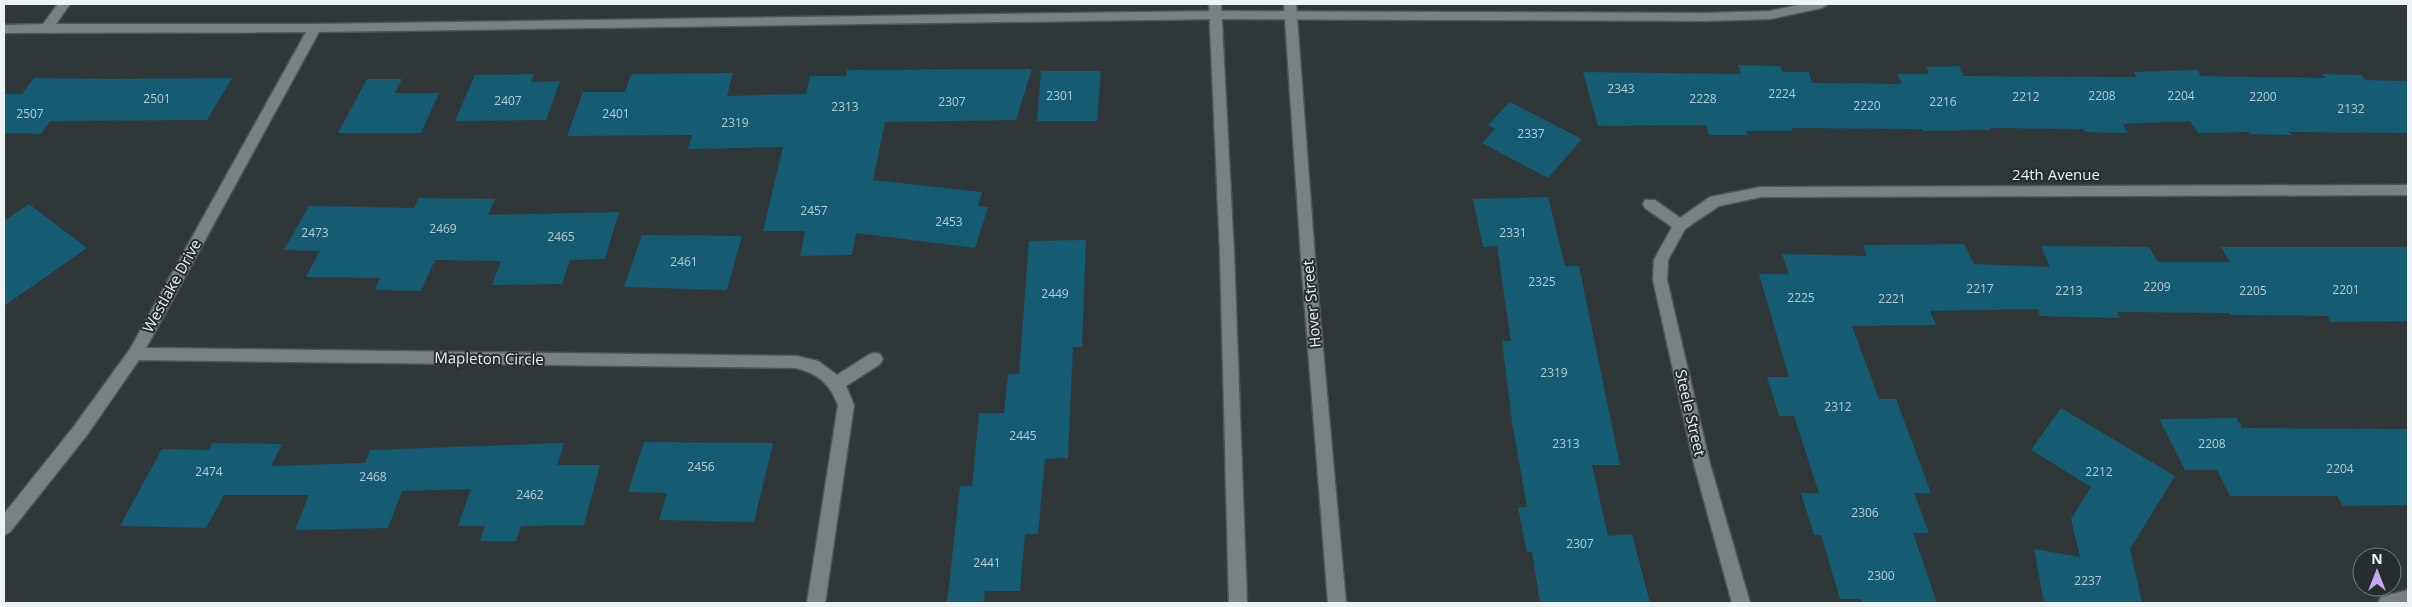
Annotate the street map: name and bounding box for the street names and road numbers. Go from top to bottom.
street label: 24th Avenue [2012,164,2100,184]
street label: Westlake Drive [137,235,205,336]
street label: Hover Street [1297,259,1325,349]
street label: Mapleton Circle [434,347,544,369]
street label: Steele Street [1671,367,1711,458]

